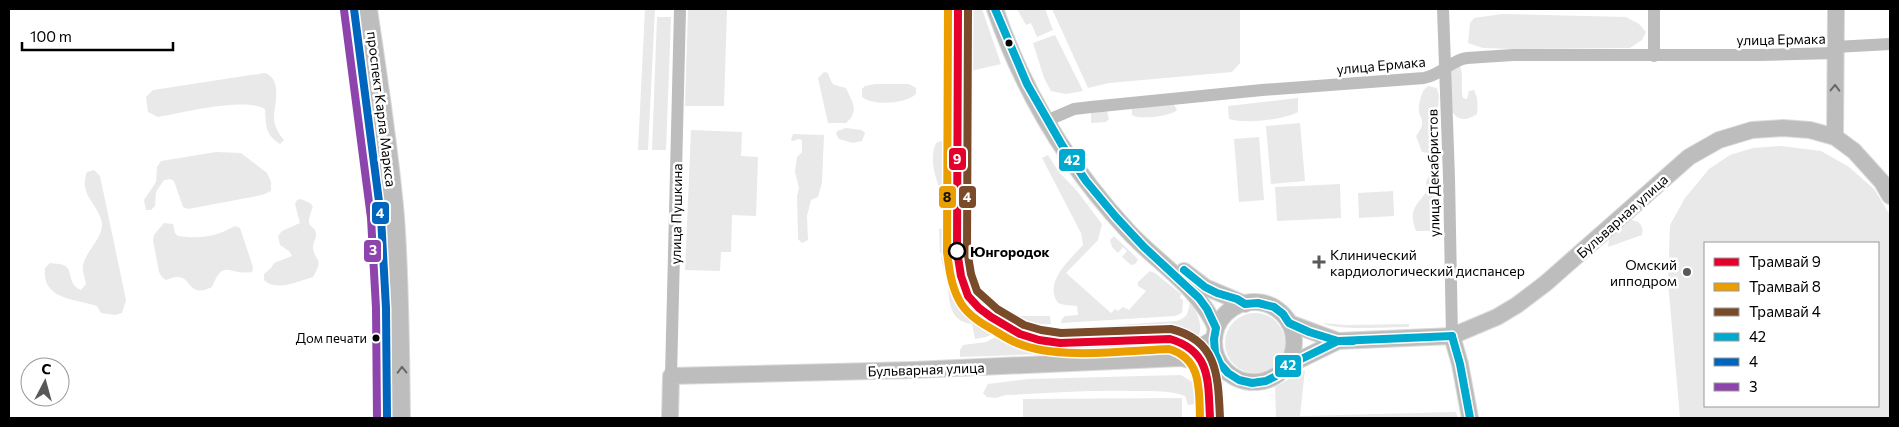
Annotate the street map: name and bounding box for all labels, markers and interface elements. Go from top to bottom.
scale bar [22,20,174,52]
text: 100 m [30,27,72,45]
street label: проспект Карла Маркса [364,30,400,188]
street label: улица Ермака [1736,30,1826,48]
unlabelled marker [1004,38,1014,48]
street label: улица Ермака [1336,53,1426,77]
one-way arrow [1830,84,1840,92]
street label: улица Декабристов [1423,109,1443,237]
line badge: 9 [948,147,967,171]
line badge: 42 [1058,148,1086,172]
text: 9 [953,150,962,167]
text: 42 [1064,151,1080,168]
street label: улица Пушкина [667,163,685,265]
street label: Бульварная улица [1573,171,1671,261]
line badge: 8 [938,185,957,209]
line badge: 4 [958,185,977,209]
text: 8 [943,188,952,205]
text: 4 [963,188,972,205]
line badge: 4 [371,201,390,225]
text: 4 [376,204,385,221]
line badge: 3 [363,239,382,263]
text: 3 [369,241,377,258]
marker: Юнгородок [948,242,966,260]
legend [1704,242,1879,407]
place label: Юнгородок [970,243,1050,260]
place label: Клинический кардиологический диспансер [1330,246,1525,279]
text: Трамвай 9 [1749,252,1821,270]
marker: Клинический кардиологический диспансер [1312,255,1326,269]
place label: Омский ипподром [1610,256,1677,289]
marker: Омский ипподром [1681,266,1693,278]
text: Трамвай 8 [1749,277,1821,295]
text: Трамвай 4 [1749,302,1821,320]
text: 42 [1749,327,1766,345]
place label: Дом печати [296,330,367,346]
marker: Дом печати [371,333,381,343]
text: 4 [1749,352,1758,370]
line badge: 42 [1274,354,1302,378]
text: 42 [1280,356,1296,373]
north arrow [20,357,70,407]
street label: Бульварная улица [867,358,985,380]
text: С [41,360,52,378]
one-way arrow [396,365,407,373]
text: 3 [1749,377,1758,395]

